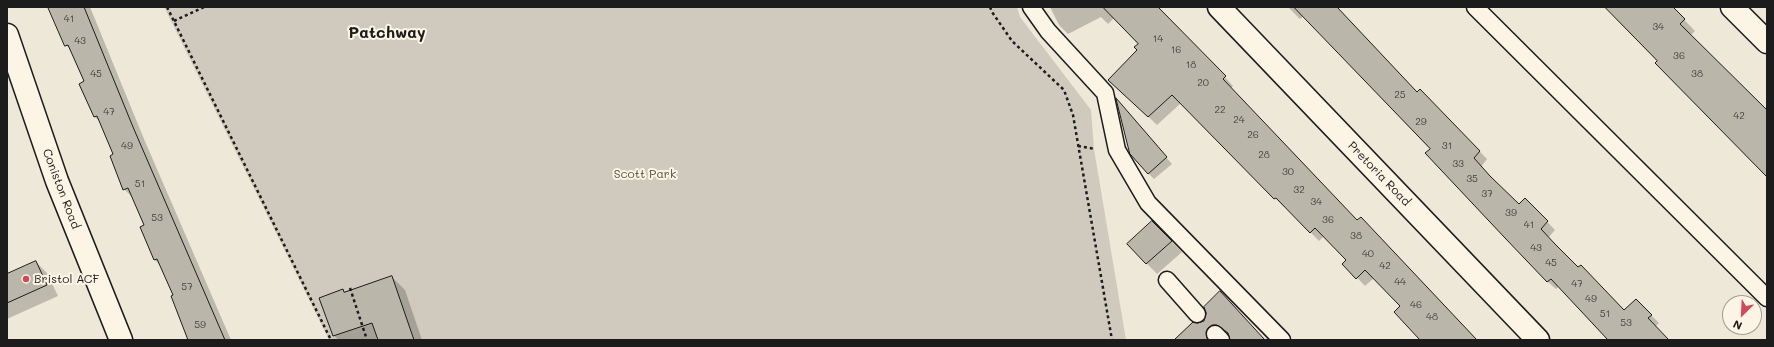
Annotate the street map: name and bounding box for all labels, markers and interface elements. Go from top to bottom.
house number: 41 [64,13,74,25]
house number: 34 [1652,21,1664,33]
district label: Patchway [348,23,426,43]
house number: 14 [1153,33,1163,45]
house number: 43 [74,35,86,47]
house number: 16 [1171,44,1181,56]
house number: 36 [1673,50,1685,62]
house number: 18 [1186,59,1196,71]
house number: 45 [90,68,102,80]
house number: 38 [1691,68,1703,80]
house number: 20 [1197,77,1209,89]
house number: 25 [1394,89,1406,101]
house number: 22 [1214,104,1226,116]
house number: 47 [103,106,115,118]
house number: 42 [1733,110,1745,122]
house number: 24 [1233,114,1245,126]
house number: 29 [1415,116,1427,128]
house number: 26 [1247,129,1259,141]
street label: Pretoria Road [1345,139,1413,209]
house number: 49 [121,140,133,152]
house number: 31 [1442,140,1452,152]
street label: Coniston Road [39,147,83,231]
house number: 28 [1258,149,1270,161]
house number: 33 [1452,158,1464,170]
house number: 30 [1282,166,1294,178]
park label: Scott Park [614,167,676,181]
house number: 35 [1466,173,1478,185]
house number: 51 [135,178,145,190]
house number: 32 [1293,184,1305,196]
house number: 37 [1481,188,1493,200]
house number: 34 [1310,196,1322,208]
house number: 39 [1505,207,1517,219]
house number: 53 [151,212,163,224]
house number: 36 [1322,214,1334,226]
house number: 41 [1524,219,1534,231]
house number: 38 [1350,230,1362,242]
house number: 43 [1530,242,1542,254]
house number: 40 [1362,248,1374,260]
house number: 45 [1545,257,1557,269]
house number: 42 [1379,260,1391,272]
place label: Bristol ACF [34,272,99,286]
marker: Bristol ACF [21,274,31,284]
house number: 44 [1394,276,1406,288]
house number: 47 [1571,278,1583,290]
house number: 57 [181,281,193,293]
house number: 49 [1585,293,1597,305]
north arrow [1722,295,1762,335]
house number: 46 [1410,299,1422,311]
house number: 51 [1600,308,1610,320]
house number: 48 [1426,311,1438,323]
house number: 53 [1620,317,1632,329]
text: N [1730,317,1744,334]
house number: 59 [194,319,206,331]

